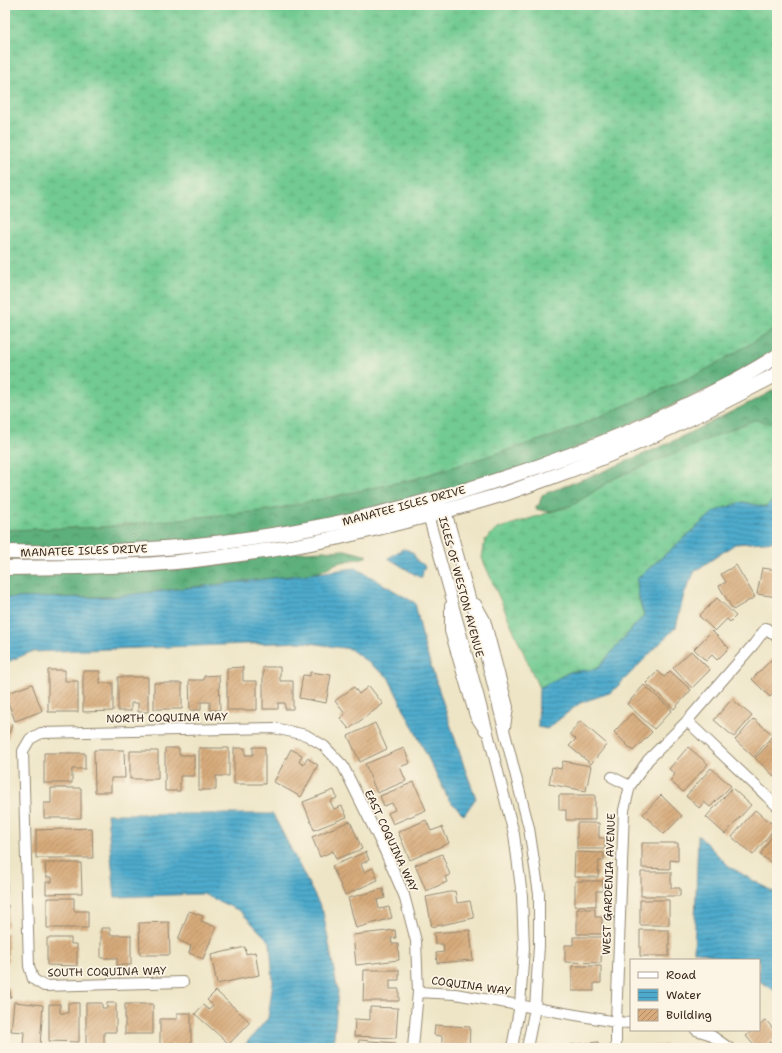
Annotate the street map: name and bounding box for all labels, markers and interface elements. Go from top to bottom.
street label: MANATEE ISLES DRIVE [341,482,467,530]
street label: ISLES OF WESTON AVENUE [435,515,487,659]
street label: MANATEE ISLES DRIVE [20,541,148,561]
street label: NORTH COQUINA WAY [106,709,228,727]
street label: EAST COQUINA WAY [361,788,421,895]
street label: WEST GARDENIA AVENUE [599,813,619,955]
legend [630,959,760,1031]
street label: SOUTH COQUINA WAY [47,963,167,981]
text: Road [666,967,697,983]
street label: COQUINA WAY [430,973,512,999]
text: Water [666,987,702,1003]
text: Building [666,1007,712,1023]

